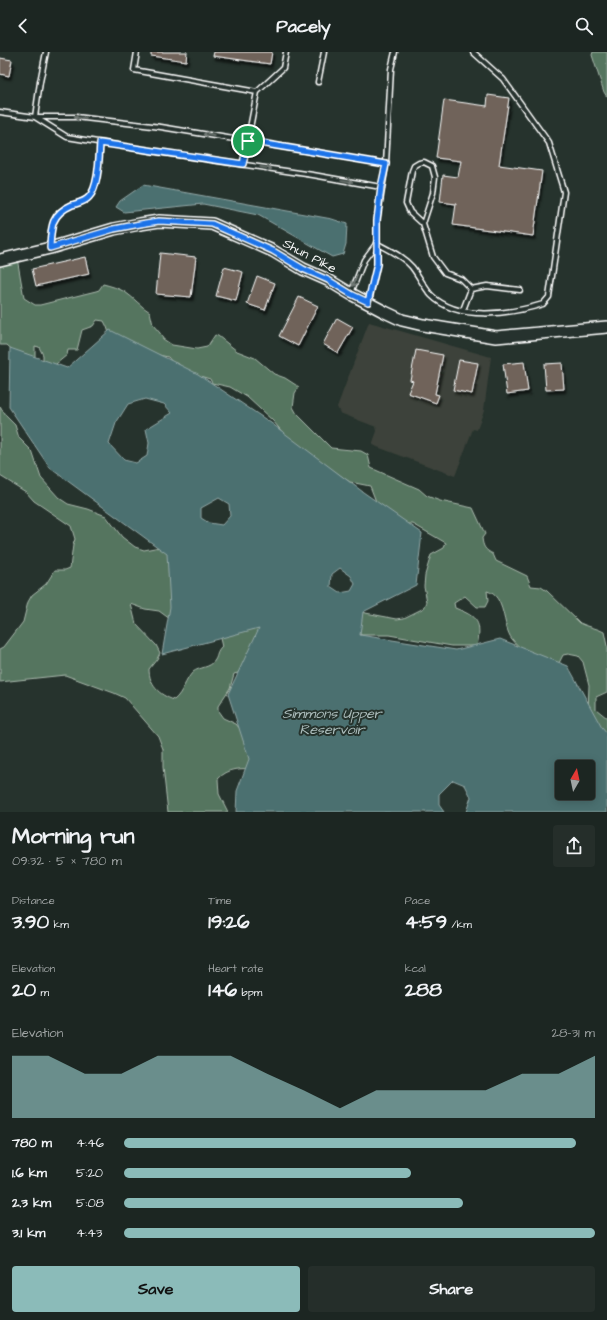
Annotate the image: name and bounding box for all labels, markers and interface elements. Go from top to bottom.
text: Pacely [276,14,331,39]
icon: back [12,15,34,37]
icon: search [573,15,595,37]
one-way arrow [74,114,87,121]
pin [231,124,265,158]
icon: arrive [237,130,259,152]
one-way arrow [203,131,216,139]
one-way arrow [259,164,272,172]
one-way arrow [340,178,353,186]
street label: Shun Pike [280,234,340,278]
one-way arrow [351,275,359,287]
water label: Simmons Upper Reservoir [282,704,383,740]
north arrow [555,760,595,800]
map controls [555,760,595,800]
text: Morning run [12,821,135,852]
button: share [553,825,595,867]
text: 09:32 · 5 × 780 m [12,852,122,870]
text: Distance [12,893,55,908]
text: Time [208,893,231,908]
text: Pace [405,893,430,908]
text: 3.90 [12,908,49,936]
text: 19:26 [208,908,250,936]
text: 4:59 [405,908,447,936]
text: km [49,917,69,932]
text: /km [447,917,472,932]
text: Elevation [12,961,55,976]
text: Heart rate [208,961,264,976]
text: kcal [405,961,426,976]
text: 20 [12,976,36,1004]
text: 146 [208,976,237,1004]
text: 288 [405,976,442,1004]
text: m [36,985,49,1000]
text: bpm [237,985,262,1000]
text: Elevation [12,1024,63,1042]
text: 28–31 m [551,1024,595,1042]
text: 780 m [12,1134,52,1152]
text: 4:46 [76,1134,104,1152]
text: 1.6 km [12,1164,47,1182]
text: 5:20 [76,1164,103,1182]
text: 2.3 km [12,1194,51,1212]
text: 5:08 [76,1194,104,1212]
text: 3.1 km [12,1224,45,1242]
text: 4:43 [76,1224,102,1242]
button: Save [12,1266,300,1312]
button: Share [308,1266,595,1312]

